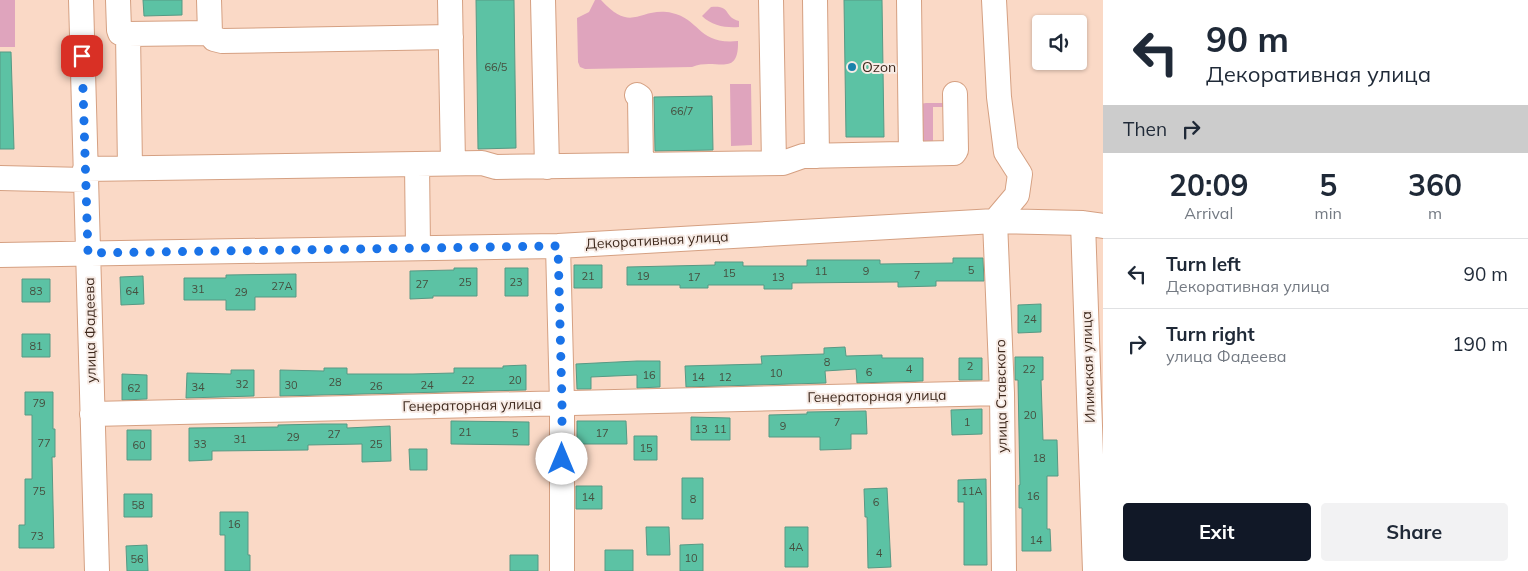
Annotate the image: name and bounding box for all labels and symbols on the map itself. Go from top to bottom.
pin [61,35,103,77]
place label: Ozon [862,58,896,76]
house number: 66/5 [485,60,508,74]
marker: Ozon [846,61,858,73]
house number: 66/7 [671,104,693,118]
street label: Декоративная улица [585,227,729,253]
house number: 5 [968,263,975,277]
house number: 11 [814,264,828,278]
house number: 9 [863,264,869,278]
house number: 15 [722,266,736,280]
house number: 7 [914,268,920,282]
house number: 21 [581,269,595,283]
house number: 19 [636,269,650,283]
house number: 17 [687,270,701,284]
house number: 13 [771,270,785,284]
house number: 25 [458,275,472,289]
house number: 23 [509,275,523,289]
street label: улица Фадеева [80,277,100,383]
house number: 27 [415,277,429,291]
house number: 27А [271,279,293,293]
house number: 31 [191,282,205,296]
house number: 83 [29,284,43,298]
house number: 64 [125,284,139,298]
house number: 29 [234,285,248,299]
street label: Илимская улица [1077,311,1099,423]
house number: 24 [1023,312,1037,326]
house number: 81 [29,339,43,353]
street label: улица Ставского [991,339,1011,453]
house number: 8 [824,355,831,369]
house number: 2 [967,359,974,373]
house number: 4 [906,362,913,376]
house number: 22 [1022,362,1036,376]
house number: 6 [866,365,873,379]
house number: 10 [769,366,783,380]
house number: 16 [642,368,656,382]
house number: 14 [691,370,705,384]
house number: 12 [718,370,732,384]
house number: 22 [461,373,475,387]
house number: 20 [508,373,522,387]
house number: 28 [328,375,342,389]
house number: 32 [235,377,249,391]
house number: 30 [284,378,298,392]
house number: 24 [420,378,434,392]
house number: 26 [369,379,383,393]
house number: 34 [191,380,205,394]
house number: 62 [127,381,141,395]
street label: Генераторная улица [807,386,947,406]
street label: Генераторная улица [402,395,542,415]
house number: 79 [32,396,46,410]
house number: 20 [1023,408,1037,422]
house number: 7 [834,415,840,429]
house number: 1 [964,415,970,429]
house number: 9 [780,419,786,433]
house number: 13 [694,422,708,436]
house number: 11 [713,422,727,436]
house number: 21 [458,425,472,439]
house number: 5 [512,426,519,440]
house number: 17 [595,426,609,440]
house number: 27 [327,427,341,441]
house number: 29 [286,430,300,444]
house number: 31 [233,432,247,446]
position arrow [535,432,587,484]
house number: 77 [37,436,51,450]
house number: 33 [193,437,207,451]
house number: 25 [369,437,383,451]
house number: 60 [132,438,146,452]
house number: 15 [639,441,653,455]
house number: 18 [1032,451,1046,465]
house number: 75 [32,484,46,498]
house number: 11А [961,484,983,498]
house number: 16 [1026,489,1040,503]
house number: 14 [581,490,595,504]
house number: 8 [690,492,697,506]
house number: 6 [873,495,880,509]
house number: 58 [131,498,145,512]
house number: 16 [227,517,241,531]
house number: 73 [30,529,44,543]
house number: 14 [1029,533,1043,547]
house number: 4А [789,540,803,554]
house number: 4 [876,546,883,560]
house number: 10 [684,551,698,565]
house number: 56 [130,552,144,566]

